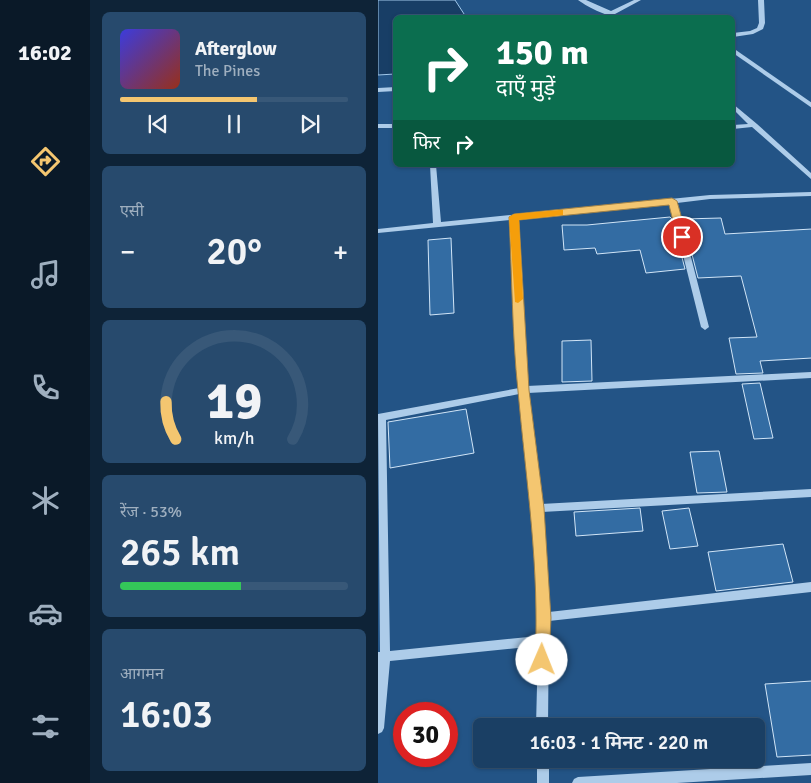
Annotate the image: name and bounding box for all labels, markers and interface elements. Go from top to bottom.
text: 150 m [496,31,589,74]
icon: right [413,35,478,100]
text: Afterglow [195,37,277,61]
text: 16:02 [18,39,72,66]
text: The Pines [195,61,260,81]
text: दाएँ मुड़ें [496,74,555,101]
icon: previous [144,110,172,138]
icon: pause [220,110,248,138]
icon: next [296,110,324,138]
icon: right [450,130,478,158]
text: फिर [413,131,440,155]
icon: directions [28,144,63,179]
text: एसी [120,201,144,221]
pin [661,216,703,258]
icon: arrive [668,223,696,251]
text: 20° [206,228,262,275]
text: − [120,235,135,269]
text: + [333,235,348,269]
icon: music [28,257,63,292]
text: 19 [206,369,262,433]
icon: phone [28,370,63,405]
text: km/h [214,427,254,449]
icon: climate [28,483,63,518]
text: रेंज · 53% [120,502,182,522]
text: 265 km [120,529,240,576]
icon: car [28,596,63,631]
position arrow [515,633,567,685]
text: आगमन [120,664,164,684]
text: 16:03 [120,691,213,738]
speed limit sign: 30 [393,702,458,767]
icon: filters [28,709,63,744]
text: 16:03 · 1 मिनट · 220 m [530,731,708,755]

